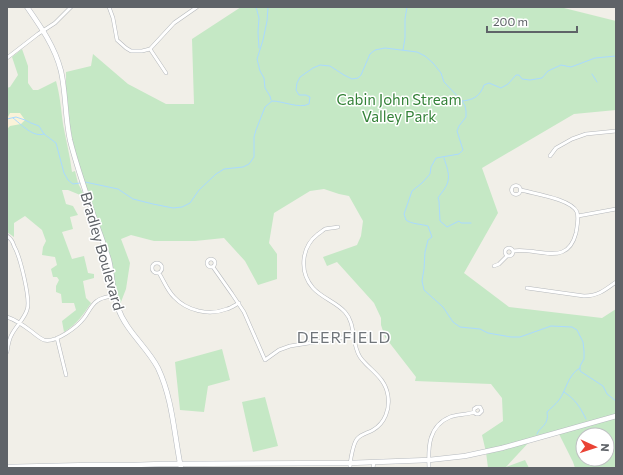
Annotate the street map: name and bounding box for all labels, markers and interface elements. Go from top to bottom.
scale bar [487,8,577,34]
text: 200 m [493,14,528,28]
park label: Cabin John Stream Valley Park [336,90,462,125]
street label: Bradley Boulevard [77,190,129,312]
district label: DEERFIELD [297,327,391,346]
north arrow [575,427,615,467]
text: N [599,443,612,452]

